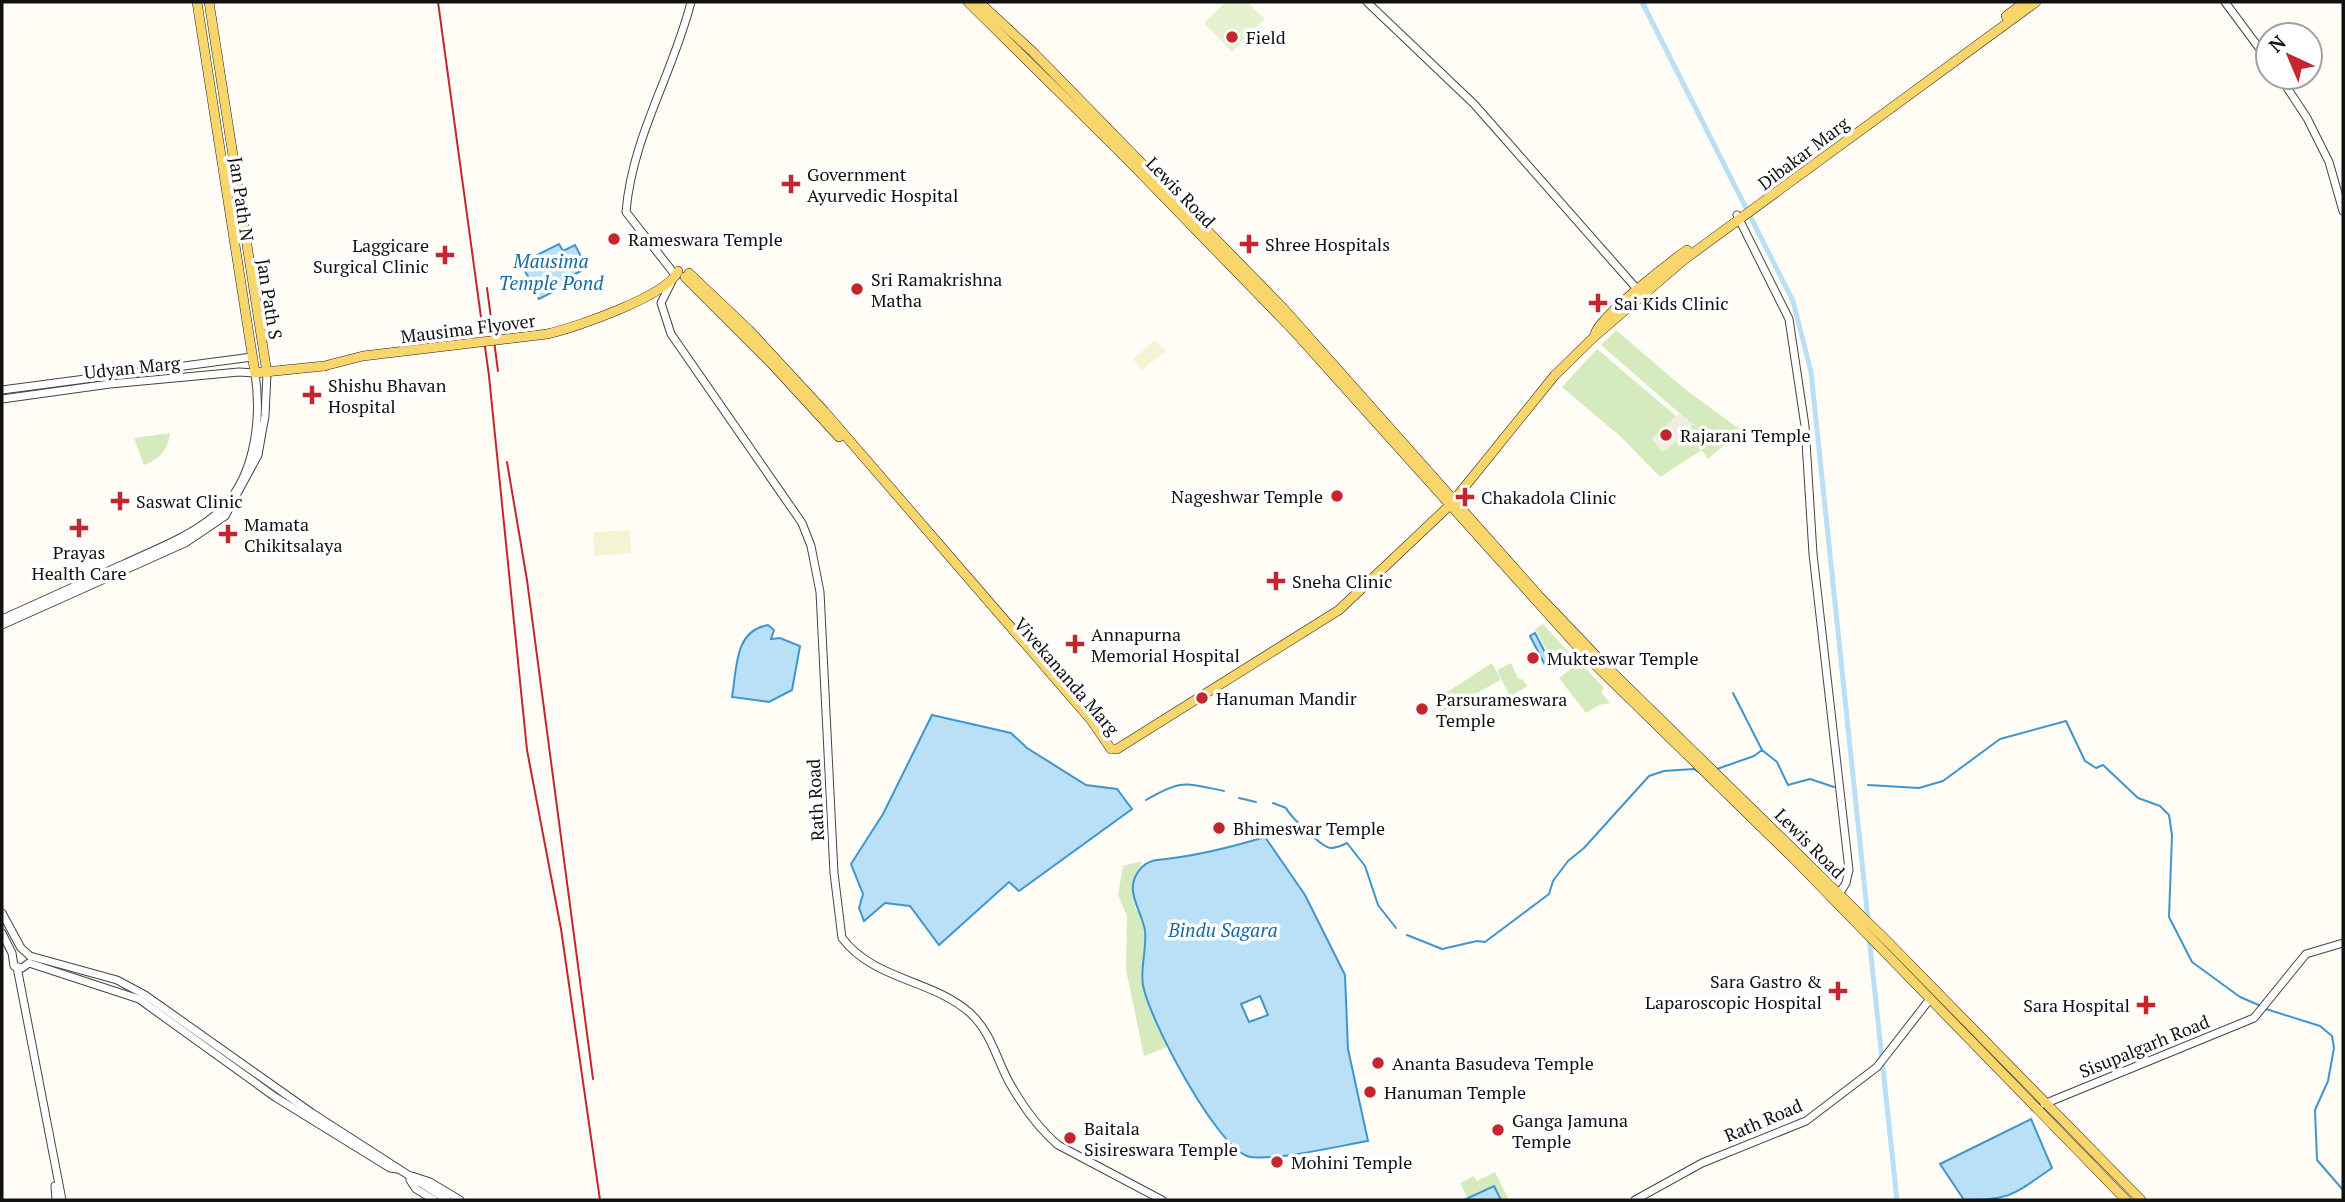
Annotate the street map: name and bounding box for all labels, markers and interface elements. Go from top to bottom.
north arrow [2254,21,2324,91]
place label: Field [1246,25,1286,49]
marker: Field [1224,29,1240,45]
text: N [2263,29,2291,57]
street label: Dibakar Marg [1753,111,1854,195]
street label: Lewis Road [1141,151,1221,233]
street label: Jan Path N [224,155,260,243]
place label: Government Ayurvedic Hospital [807,162,958,207]
marker: Government Ayurvedic Hospital [781,174,801,194]
place label: Rameswara Temple [628,227,783,251]
marker: Rameswara Temple [606,231,622,247]
place label: Shree Hospitals [1265,232,1390,256]
place label: Laggicare Surgical Clinic [313,233,429,278]
marker: Shree Hospitals [1239,234,1259,254]
marker: Laggicare Surgical Clinic [435,245,455,265]
water label: Mausima Temple Pond [499,248,604,295]
street label: Jan Path S [252,257,288,341]
place label: Sri Ramakrishna Matha [871,267,1002,312]
marker: Sri Ramakrishna Matha [849,281,865,297]
place label: Sai Kids Clinic [1614,291,1729,315]
marker: Sai Kids Clinic [1588,293,1608,313]
street label: Mausima Flyover [399,308,537,348]
street label: Udyan Marg [83,350,182,384]
place label: Shishu Bhavan Hospital [328,373,447,418]
marker: Shishu Bhavan Hospital [302,385,322,405]
place label: Rajarani Temple [1680,423,1811,447]
marker: Rajarani Temple [1658,427,1674,443]
place label: Nageshwar Temple [1171,484,1323,508]
place label: Chakadola Clinic [1481,485,1616,509]
marker: Chakadola Clinic [1455,487,1475,507]
marker: Nageshwar Temple [1329,488,1345,504]
place label: Saswat Clinic [136,489,243,513]
marker: Saswat Clinic [110,491,130,511]
place label: Mamata Chikitsalaya [244,512,343,557]
marker: Prayas Health Care [69,518,89,538]
marker: Mamata Chikitsalaya [218,524,238,544]
place label: Prayas Health Care [32,540,126,585]
place label: Sneha Clinic [1292,569,1392,593]
marker: Sneha Clinic [1266,571,1286,591]
street label: Vivekananda Marg [1009,612,1125,740]
place label: Annapurna Memorial Hospital [1091,622,1240,667]
marker: Annapurna Memorial Hospital [1065,634,1085,654]
place label: Mukteswar Temple [1547,646,1699,670]
marker: Mukteswar Temple [1525,650,1541,666]
place label: Hanuman Mandir [1216,686,1357,710]
place label: Parsurameswara Temple [1436,687,1567,732]
marker: Hanuman Mandir [1194,690,1210,706]
marker: Parsurameswara Temple [1414,701,1430,717]
street label: Rath Road [801,758,829,842]
street label: Lewis Road [1770,803,1850,883]
place label: Bhimeswar Temple [1233,816,1385,840]
marker: Bhimeswar Temple [1211,820,1227,836]
water label: Bindu Sagara [1167,917,1278,942]
place label: Sara Gastro & Laparoscopic Hospital [1645,969,1822,1014]
marker: Sara Gastro & Laparoscopic Hospital [1828,981,1848,1001]
place label: Sara Hospital [2023,993,2130,1017]
marker: Sara Hospital [2136,995,2156,1015]
street label: Sisupalgarh Road [2075,1009,2213,1083]
place label: Ananta Basudeva Temple [1392,1051,1594,1075]
marker: Ananta Basudeva Temple [1370,1055,1386,1071]
place label: Hanuman Temple [1384,1080,1526,1104]
marker: Hanuman Temple [1362,1084,1378,1100]
street label: Rath Road [1720,1093,1806,1147]
place label: Ganga Jamuna Temple [1512,1108,1628,1153]
place label: Baitala Sisireswara Temple [1084,1116,1238,1161]
marker: Ganga Jamuna Temple [1490,1122,1506,1138]
marker: Baitala Sisireswara Temple [1062,1130,1078,1146]
place label: Mohini Temple [1291,1150,1412,1174]
marker: Mohini Temple [1269,1154,1285,1170]

